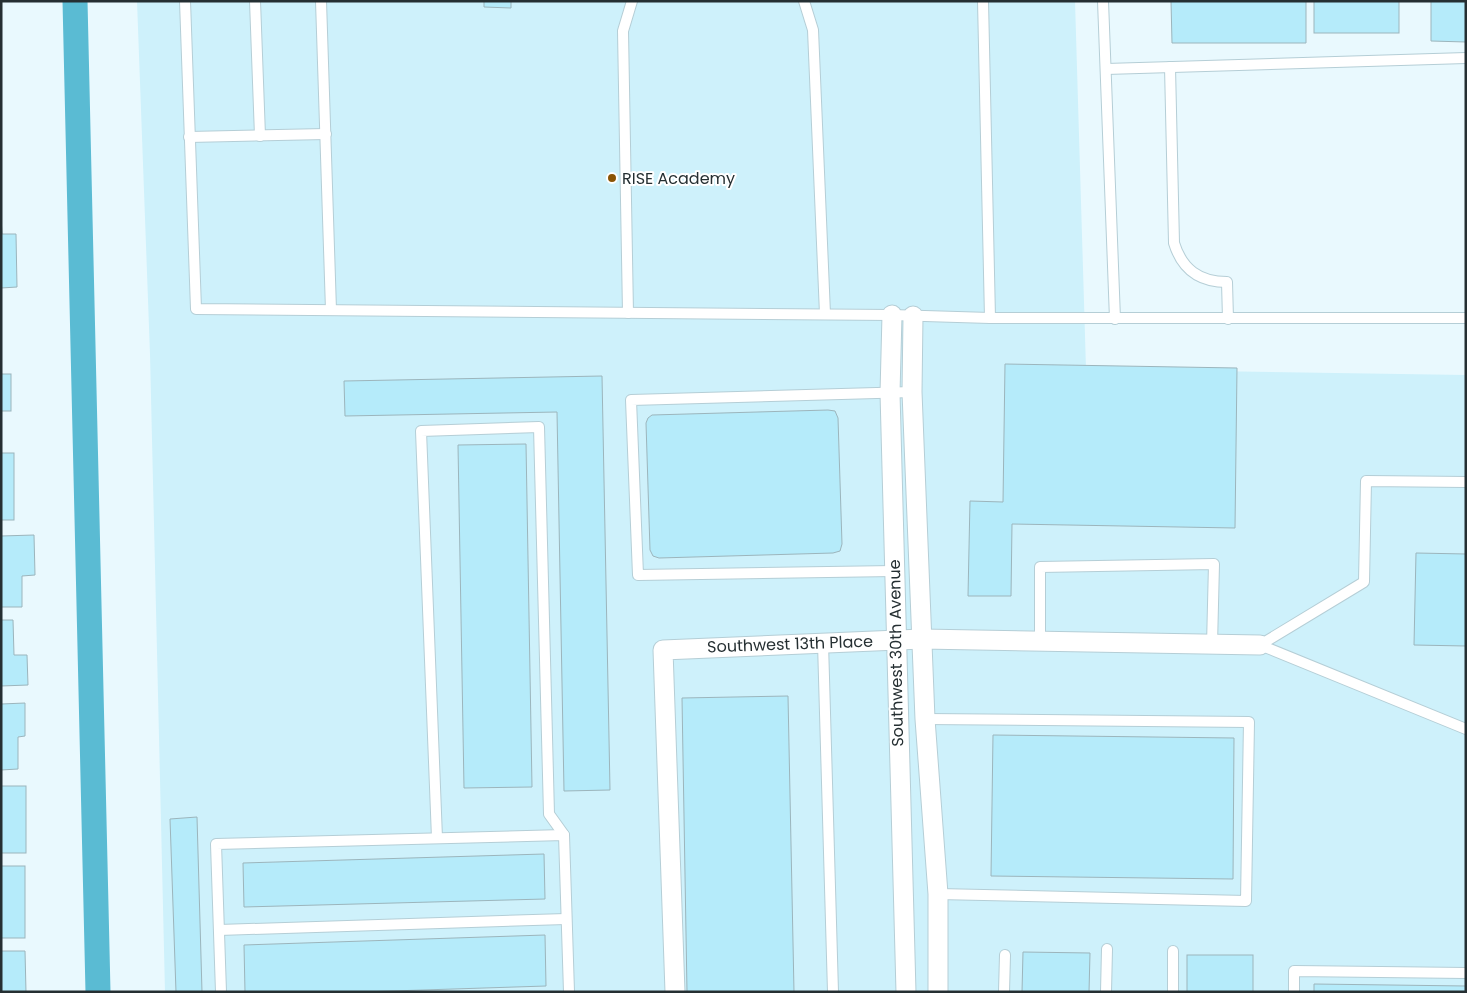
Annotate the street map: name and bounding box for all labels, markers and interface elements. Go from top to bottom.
place label: RISE Academy [622,167,735,190]
marker: RISE Academy [606,172,618,184]
street label: Southwest 30th Avenue [883,559,909,747]
street label: Southwest 13th Place [707,630,873,658]

